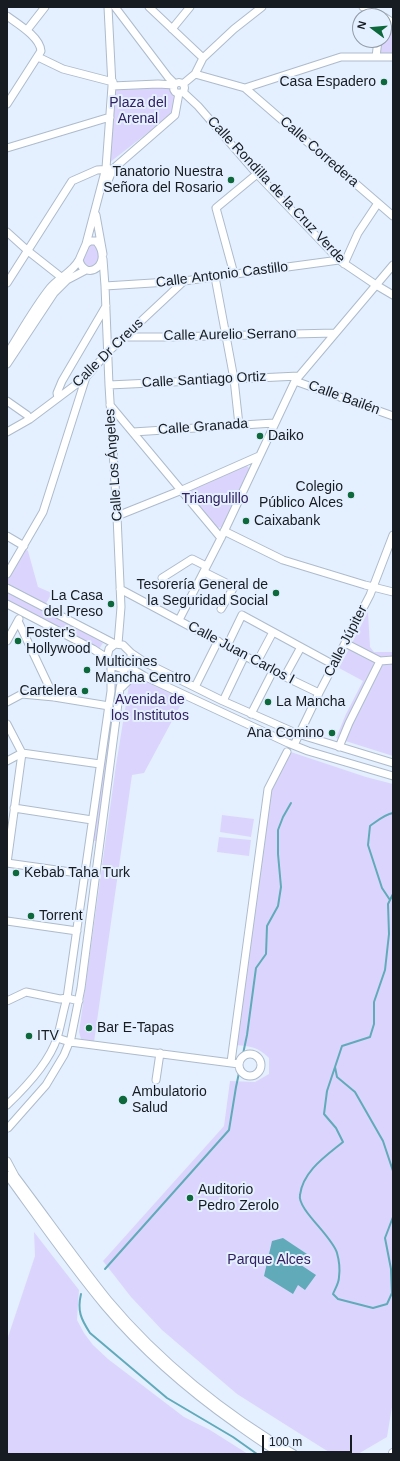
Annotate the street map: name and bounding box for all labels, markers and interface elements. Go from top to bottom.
north arrow [352,8,392,48]
text: N [355,19,368,30]
place label: Casa Espadero [279,74,376,90]
marker: Casa Espadero [379,77,389,87]
park label: Plaza del Arenal [109,95,167,128]
street label: Calle Rondilla de la Cruz Verde [204,113,348,267]
street label: Calle Corredera [276,113,362,191]
place label: Tanatorio Nuestra Señora del Rosario [103,164,223,196]
marker: Tanatorio Nuestra Señora del Rosario [226,175,236,185]
street label: Calle Antonio Castillo [155,259,289,291]
street label: Calle Dr Creus [69,315,147,391]
street label: Calle Aurelio Serrano [163,325,297,345]
street label: Calle Santiago Ortiz [141,368,267,392]
street label: Calle Bailén [306,377,382,419]
street label: Calle Los Ángeles [102,408,126,522]
street label: Calle Granada [157,415,249,439]
place label: Daiko [268,428,304,444]
marker: Daiko [255,431,265,441]
place label: Colegio Público Alces [259,479,343,512]
marker: Colegio Público Alces [346,490,356,500]
park label: Triangulillo [181,491,249,507]
place label: Caixabank [254,513,320,529]
marker: Caixabank [241,516,251,526]
place label: Tesorería General de la Seguridad Social [136,577,268,610]
place label: La Casa del Preso [44,588,103,620]
marker: Tesorería General de la Seguridad Social [271,588,281,598]
marker: La Casa del Preso [106,599,116,609]
street label: Calle Júpiter [321,603,371,679]
street label: Calle Juan Carlos I [185,618,297,688]
place label: Foster's Hollywood [26,625,91,658]
marker: Foster's Hollywood [13,636,23,646]
place label: Multicines Mancha Centro [95,654,191,686]
marker: Multicines Mancha Centro [82,665,92,675]
place label: Cartelera [19,683,77,699]
marker: Cartelera [80,686,90,696]
park label: Avenida de los Institutos [111,692,189,724]
place label: La Mancha [276,694,345,710]
marker: La Mancha [263,697,273,707]
place label: Ana Comino [247,725,324,741]
marker: Ana Comino [327,728,337,738]
place label: Kebab Taha Turk [24,865,130,881]
marker: Kebab Taha Turk [11,868,21,878]
place label: Torrent [39,908,83,924]
marker: Torrent [26,911,36,921]
place label: Bar E-Tapas [97,1020,174,1036]
marker: Bar E-Tapas [84,1023,94,1033]
place label: ITV [37,1028,59,1044]
marker: ITV [24,1031,34,1041]
place label: Ambulatorio Salud [132,1084,207,1116]
marker: Ambulatorio Salud [117,1094,129,1106]
place label: Auditorio Pedro Zerolo [198,1182,279,1214]
marker: Auditorio Pedro Zerolo [185,1193,195,1203]
park label: Parque Alces [227,1252,311,1268]
scale bar [264,1427,354,1453]
text: 100 m [269,1435,302,1449]

